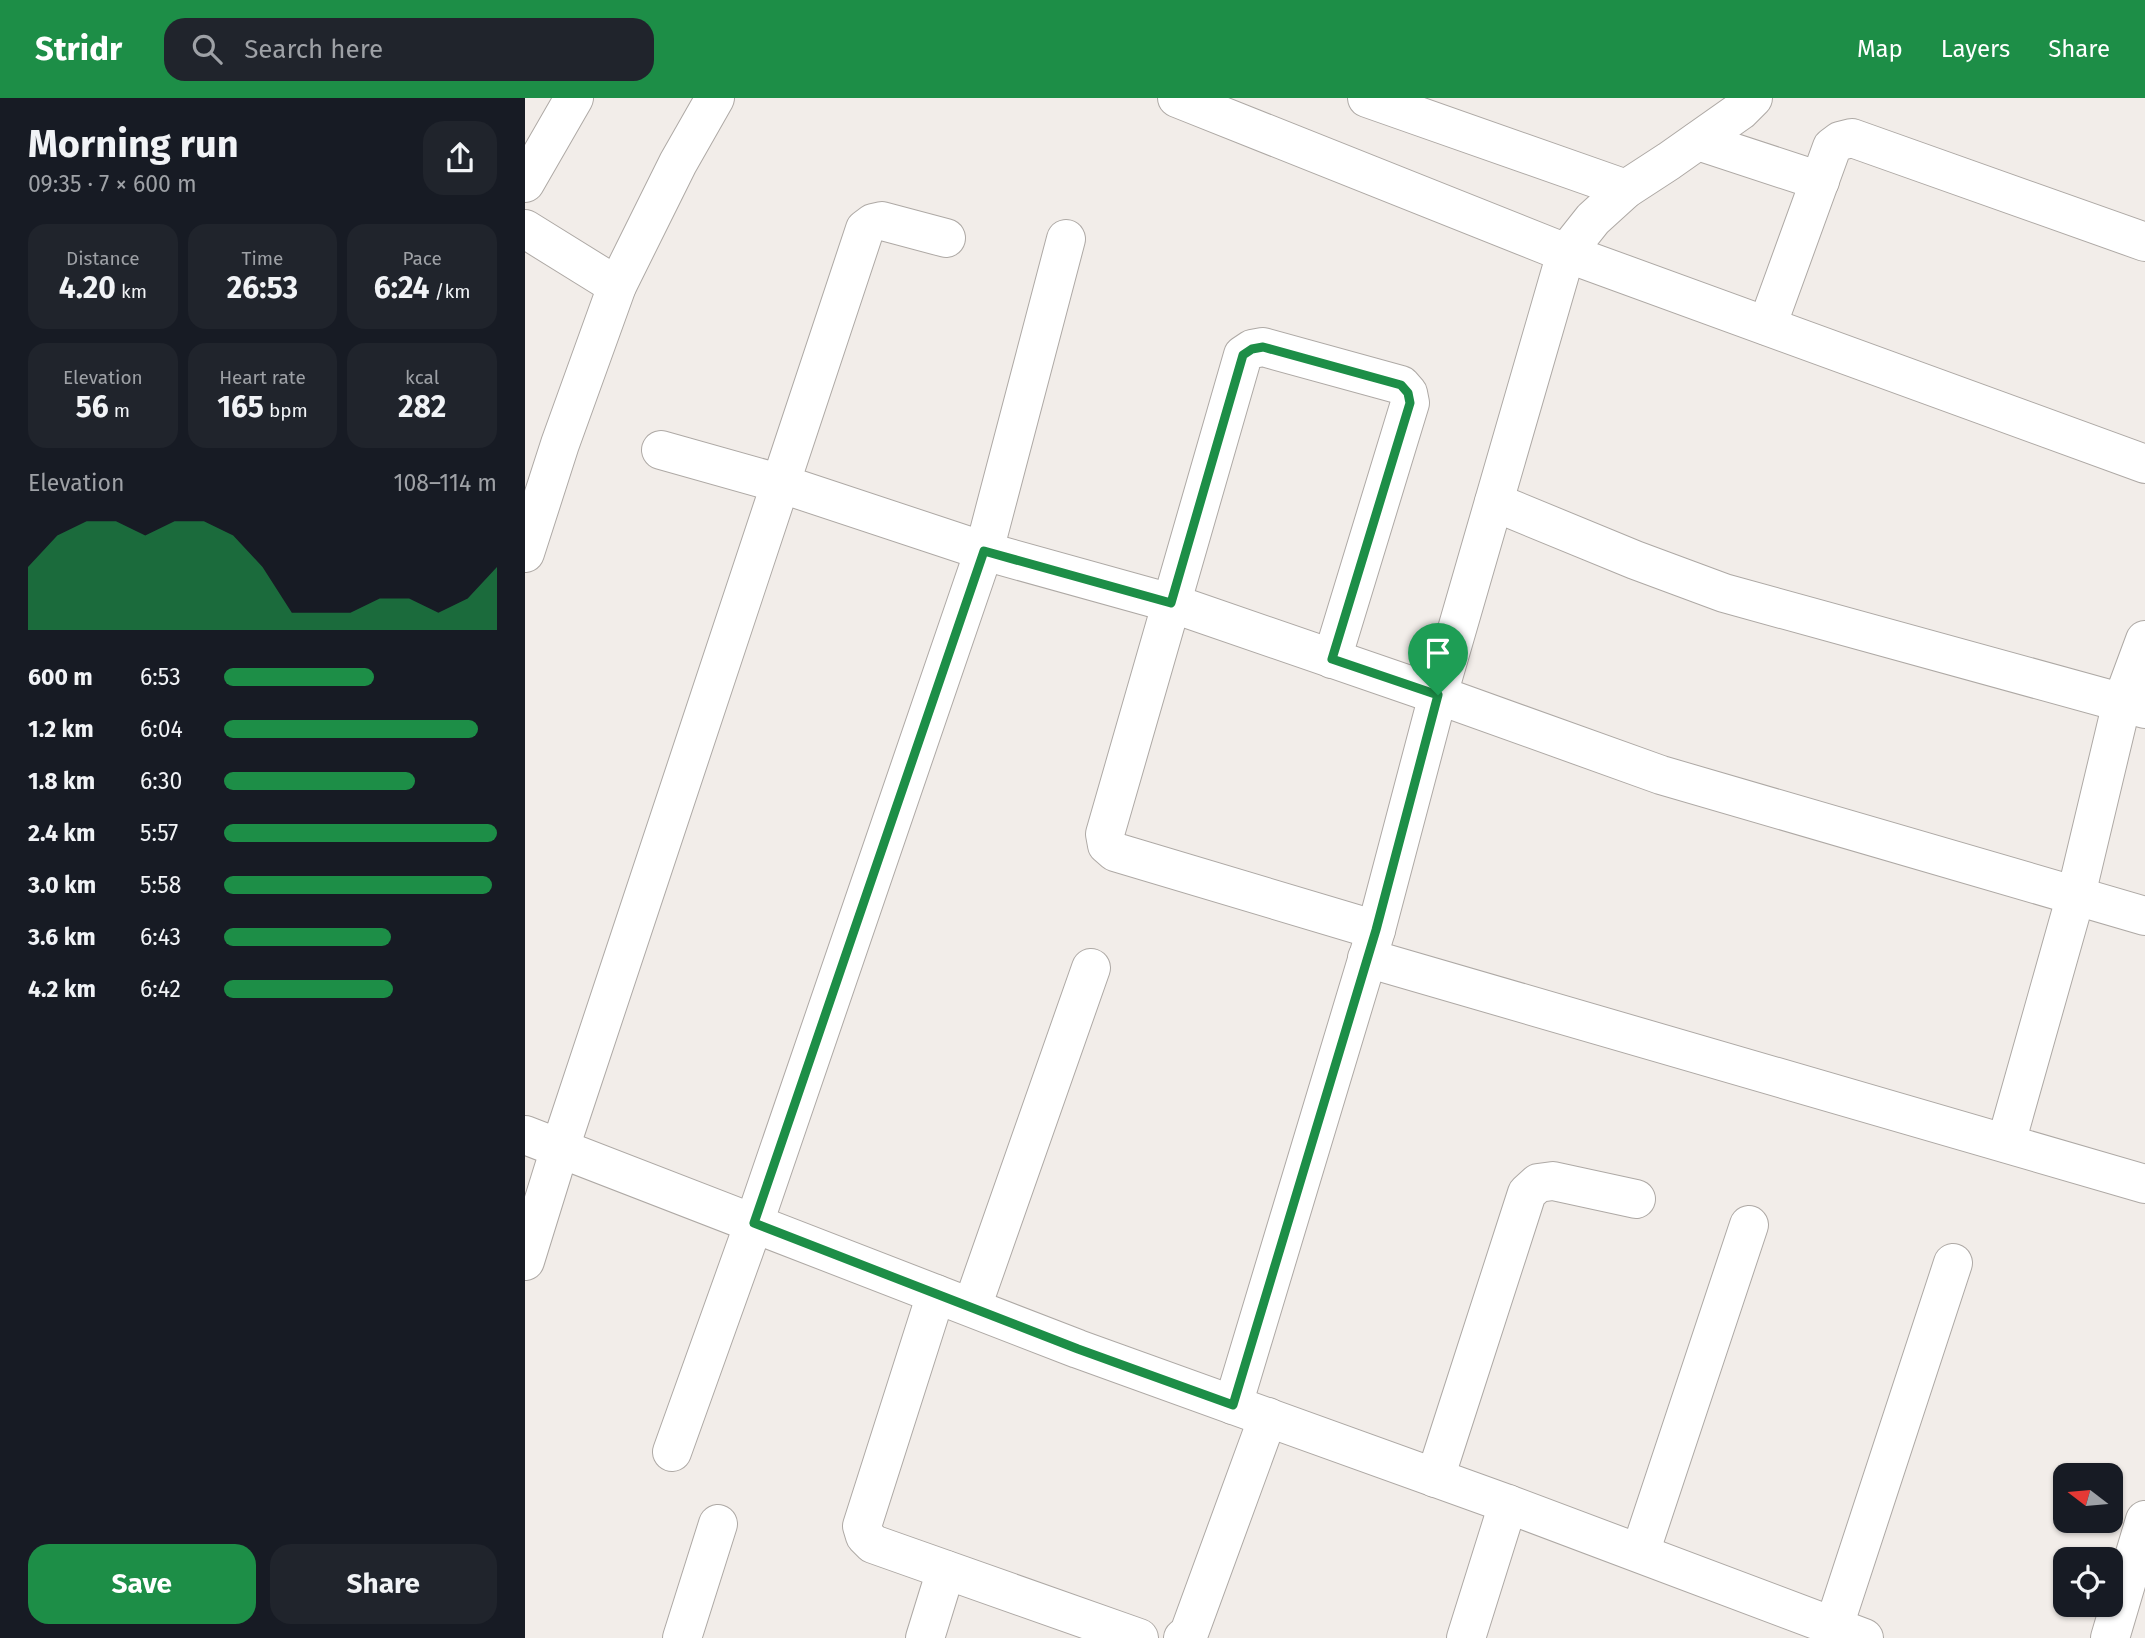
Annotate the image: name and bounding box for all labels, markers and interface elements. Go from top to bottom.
search box [164,18,654,81]
text: Stridr [35,29,122,69]
icon: search [188,30,226,68]
text: Search here [244,34,383,65]
text: Map [1857,35,1903,63]
text: Layers [1941,35,2010,63]
text: Share [2048,35,2110,63]
text: Morning run [28,121,239,167]
button: share [423,121,497,195]
text: 09:35 · 7 × 600 m [28,170,197,198]
text: Distance [66,247,140,270]
text: Time [242,247,283,270]
text: Pace [402,247,442,270]
text: 4.20 [59,270,116,306]
text: 26:53 [227,270,298,306]
text: 6:24 [374,270,430,306]
text: km [116,280,147,303]
text: /km [430,280,470,303]
text: Elevation [63,366,143,389]
text: Heart rate [219,366,306,389]
text: kcal [405,366,439,389]
text: 56 [76,389,109,425]
text: 165 [217,389,264,425]
text: 282 [398,389,446,425]
text: m [109,399,130,422]
text: bpm [264,399,308,422]
text: Elevation [28,469,124,497]
text: 108–114 m [394,469,497,497]
pin [1408,623,1468,695]
icon: arrive [1419,634,1457,672]
text: 600 m [28,663,93,691]
text: 6:53 [140,663,181,691]
text: 1.2 km [28,715,94,743]
text: 6:04 [140,715,183,743]
text: 1.8 km [28,767,95,795]
text: 6:30 [140,767,182,795]
text: 2.4 km [28,819,95,847]
text: 5:57 [140,819,178,847]
text: 3.0 km [28,871,96,899]
text: 5:58 [140,871,181,899]
text: 3.6 km [28,923,96,951]
text: 6:43 [140,923,181,951]
text: 4.2 km [28,975,96,1003]
text: 6:42 [140,975,181,1003]
north arrow [2053,1463,2123,1533]
map controls [2053,1463,2123,1617]
button: Save [28,1544,256,1624]
button: Share [270,1544,497,1624]
button: locate [2053,1547,2123,1617]

